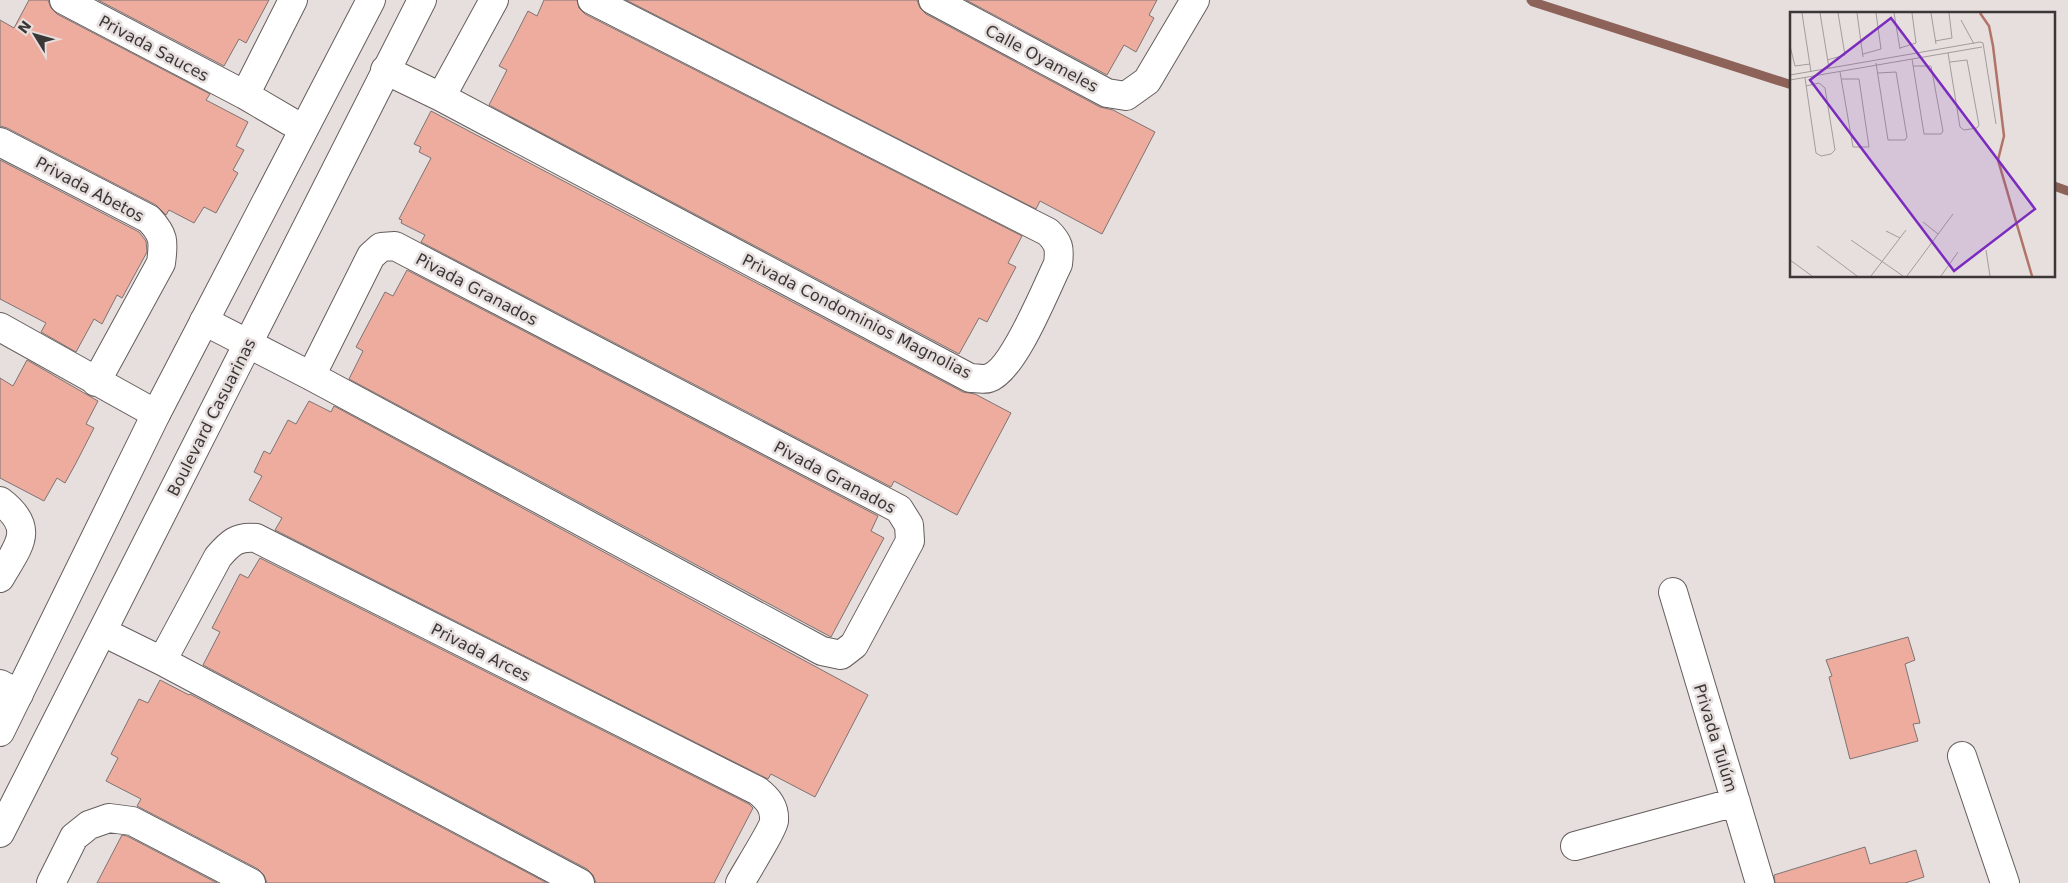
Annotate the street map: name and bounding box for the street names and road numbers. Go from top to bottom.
street label: Privada Sauces [96,11,212,85]
street label: Calle Oyameles [982,21,1101,96]
street label: Privada Abetos [32,153,147,226]
street label: Pivada Granados [413,249,541,330]
street label: Privada Condominios Magnolias [739,250,974,383]
street label: Boulevard Casuarinas [163,335,260,499]
street label: Pivada Granados [771,437,899,518]
street label: Privada Arces [428,619,534,686]
street label: Privada Tulúm [1690,682,1741,795]

